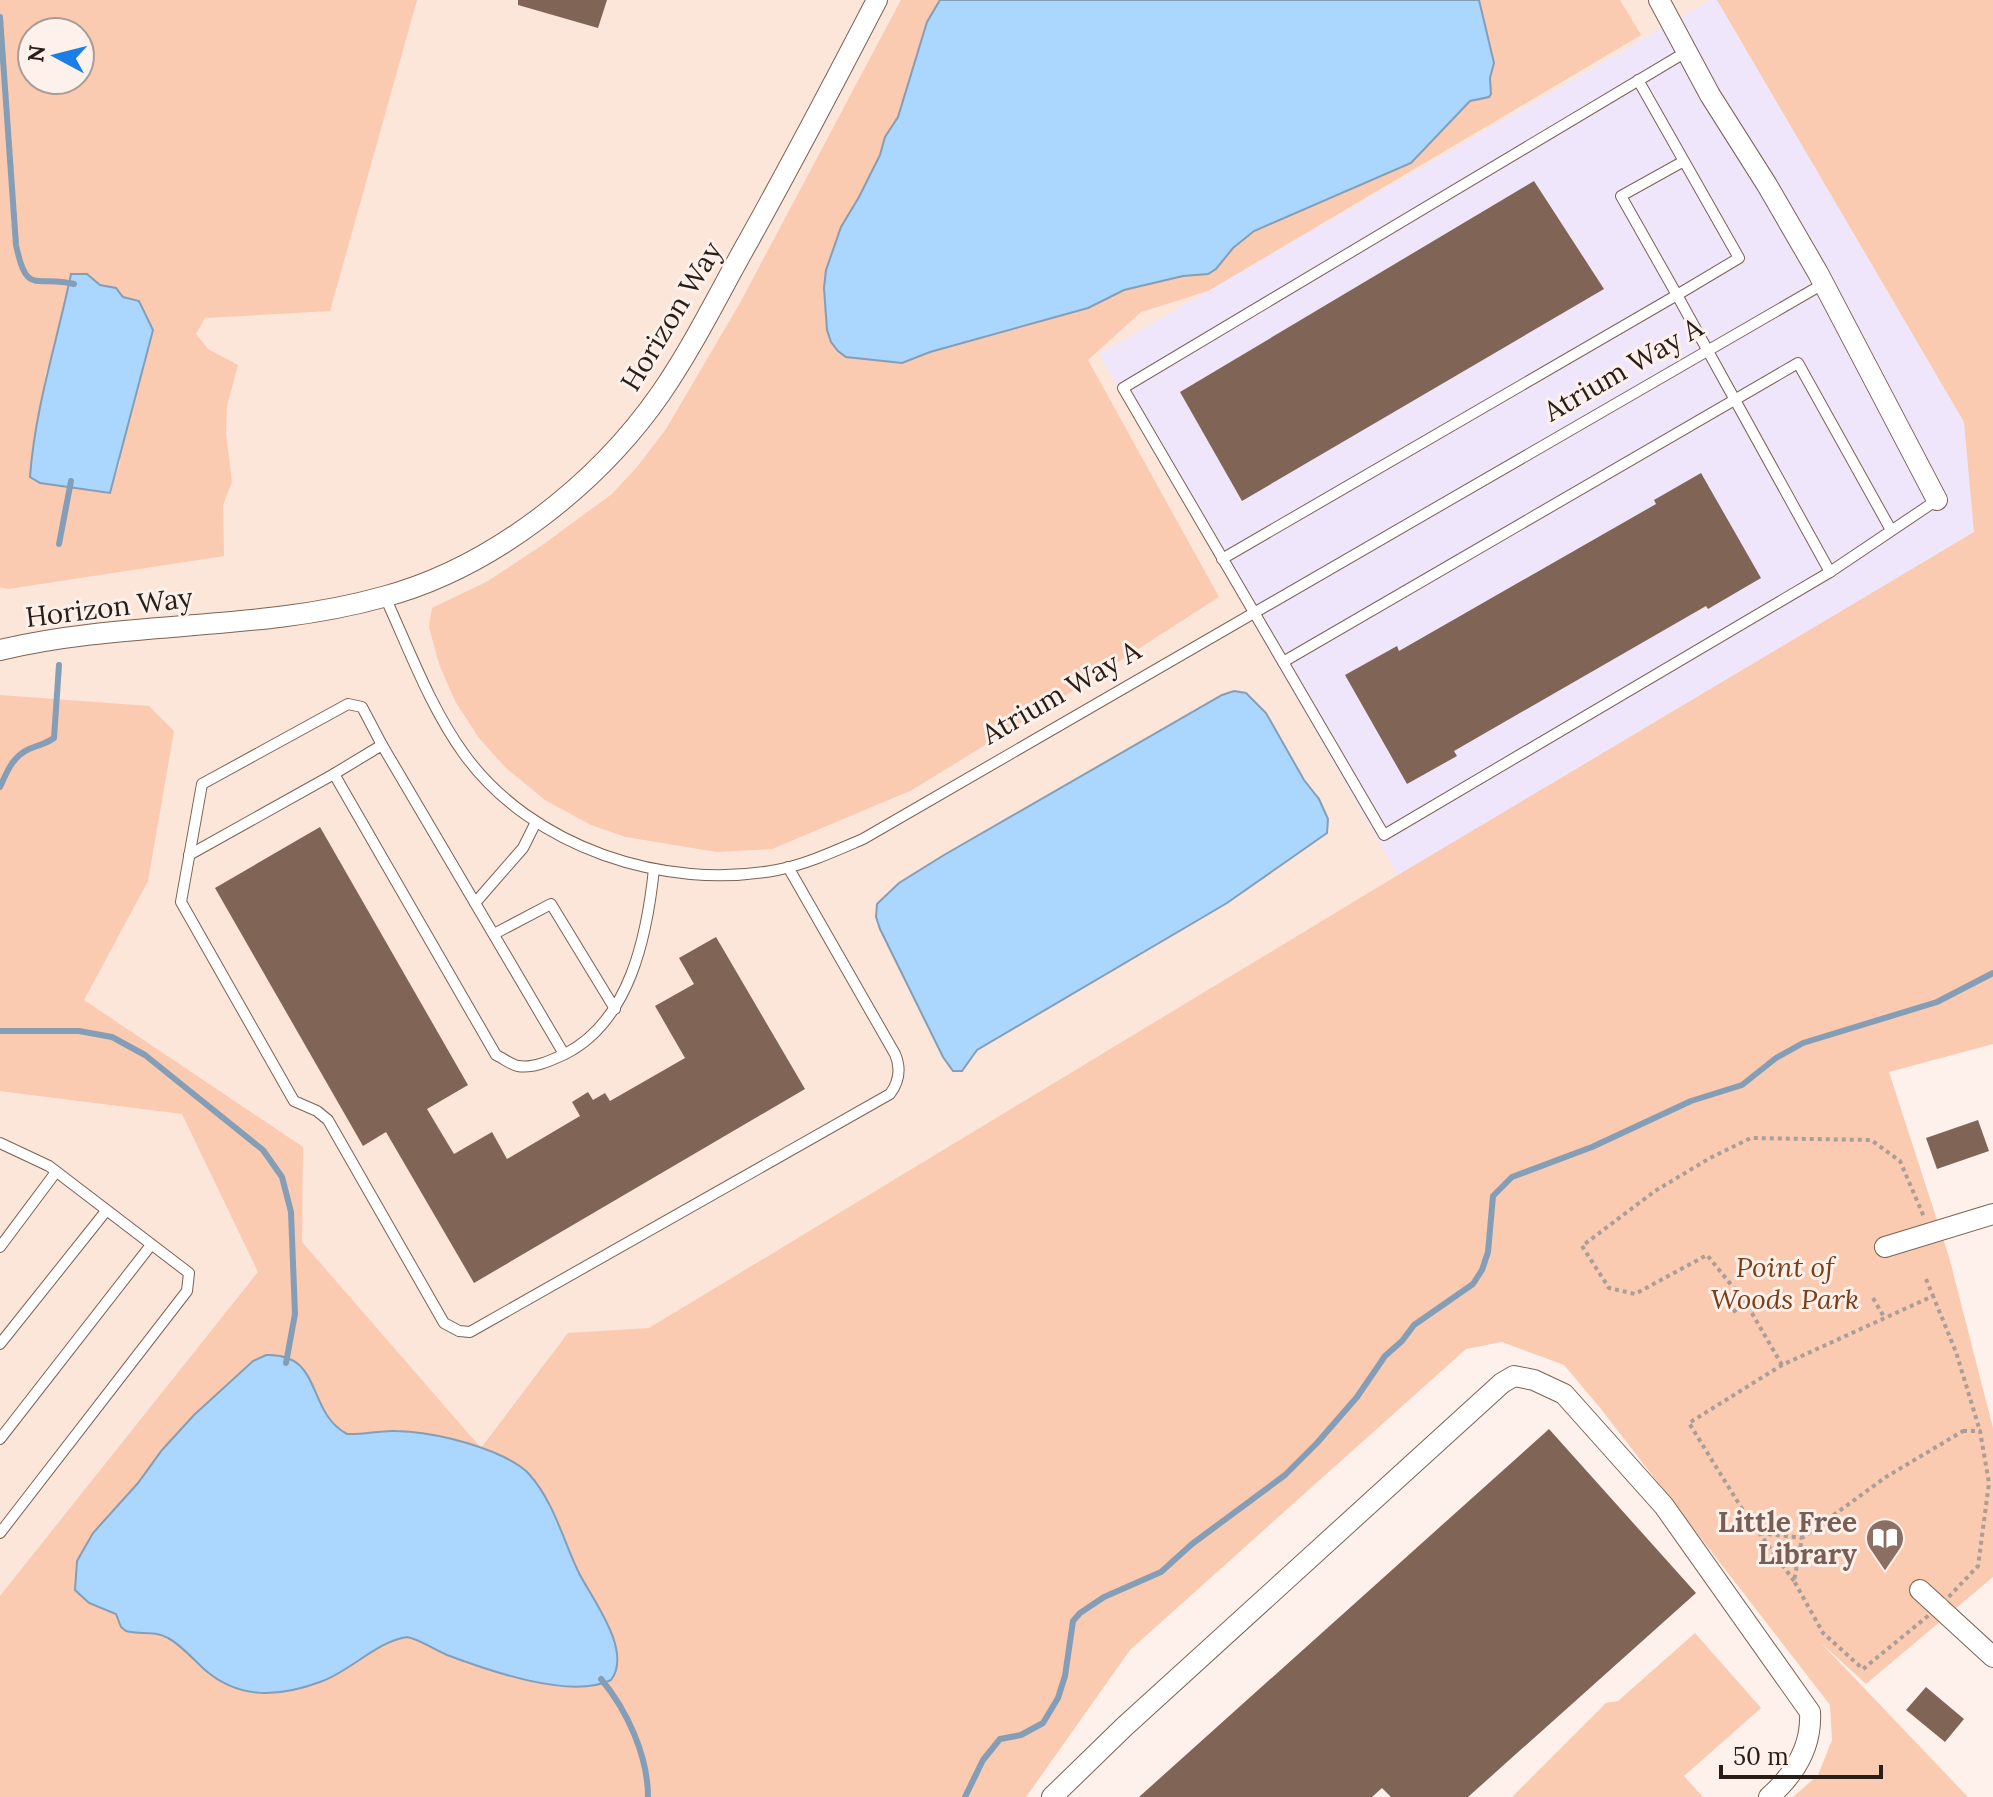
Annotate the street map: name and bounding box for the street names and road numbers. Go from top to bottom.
street label: Horizon Way [612,234,730,397]
street label: Atrium Way A [1536,309,1709,430]
street label: Horizon Way [23,579,195,635]
street label: Atrium Way A [974,632,1147,753]

